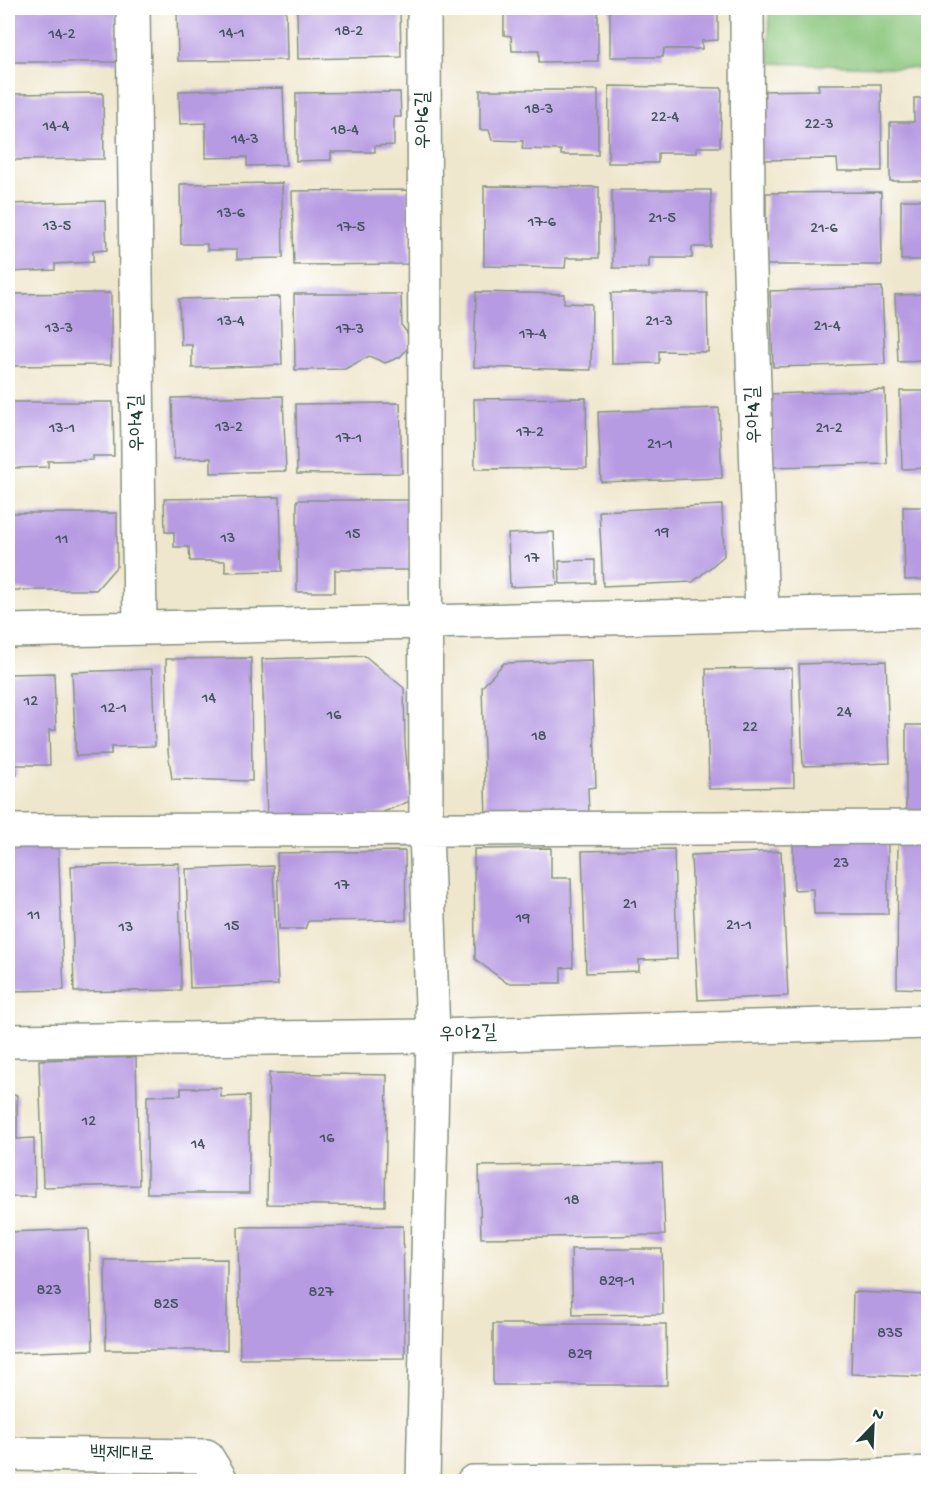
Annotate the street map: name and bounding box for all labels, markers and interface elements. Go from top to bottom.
house number: 18-2 [334,23,363,42]
house number: 14-1 [218,25,245,44]
house number: 14-2 [48,26,76,45]
street label: 우아6길 [413,91,436,149]
house number: 18-3 [524,101,553,120]
house number: 22-4 [651,109,680,128]
house number: 22-3 [804,116,834,135]
house number: 14-4 [42,118,70,137]
house number: 18-4 [330,122,359,141]
house number: 14-3 [230,131,259,150]
house number: 13-6 [216,205,246,224]
house number: 21-5 [648,210,676,229]
house number: 17-6 [527,214,557,233]
house number: 13-5 [42,218,71,237]
house number: 17-5 [336,219,365,238]
house number: 21-6 [810,220,839,239]
house number: 13-4 [216,313,245,332]
house number: 21-3 [645,313,673,332]
house number: 21-4 [814,318,841,337]
house number: 13-3 [44,320,73,339]
house number: 17-3 [335,321,364,340]
house number: 17-4 [518,326,547,345]
street label: 우아4길 [742,386,768,444]
street label: 우아4길 [126,394,150,452]
house number: 13-2 [214,419,243,438]
house number: 13-1 [48,420,75,439]
house number: 21-2 [815,420,843,439]
house number: 17-2 [515,424,544,443]
house number: 17-1 [335,430,362,449]
house number: 21-1 [647,436,673,455]
house number: 19 [654,524,669,543]
house number: 15 [345,526,360,545]
house number: 13 [220,530,235,549]
house number: 11 [55,531,68,550]
house number: 17 [524,550,540,569]
house number: 14 [201,690,216,709]
house number: 12 [23,693,38,712]
house number: 12-1 [100,700,127,719]
house number: 24 [836,704,852,723]
house number: 16 [326,707,342,726]
house number: 22 [742,719,758,738]
house number: 18 [530,728,547,747]
house number: 23 [833,855,849,874]
house number: 17 [334,877,350,896]
house number: 21 [623,896,637,915]
house number: 11 [27,907,40,926]
house number: 19 [515,910,530,929]
house number: 21-1 [726,917,752,936]
house number: 15 [224,918,239,937]
house number: 13 [118,919,133,938]
street label: 우아2길 [439,1022,497,1048]
house number: 12 [81,1113,96,1132]
house number: 16 [319,1130,335,1149]
house number: 14 [190,1136,205,1155]
house number: 18 [563,1192,580,1211]
house number: 829-1 [599,1273,635,1292]
house number: 823 [37,1282,61,1301]
house number: 827 [309,1284,334,1303]
house number: 825 [153,1296,179,1315]
house number: 835 [877,1325,903,1344]
house number: 829 [568,1346,592,1365]
north arrow [843,1396,903,1456]
text: N [869,1405,887,1426]
street label: 백제대로 [90,1443,154,1467]

